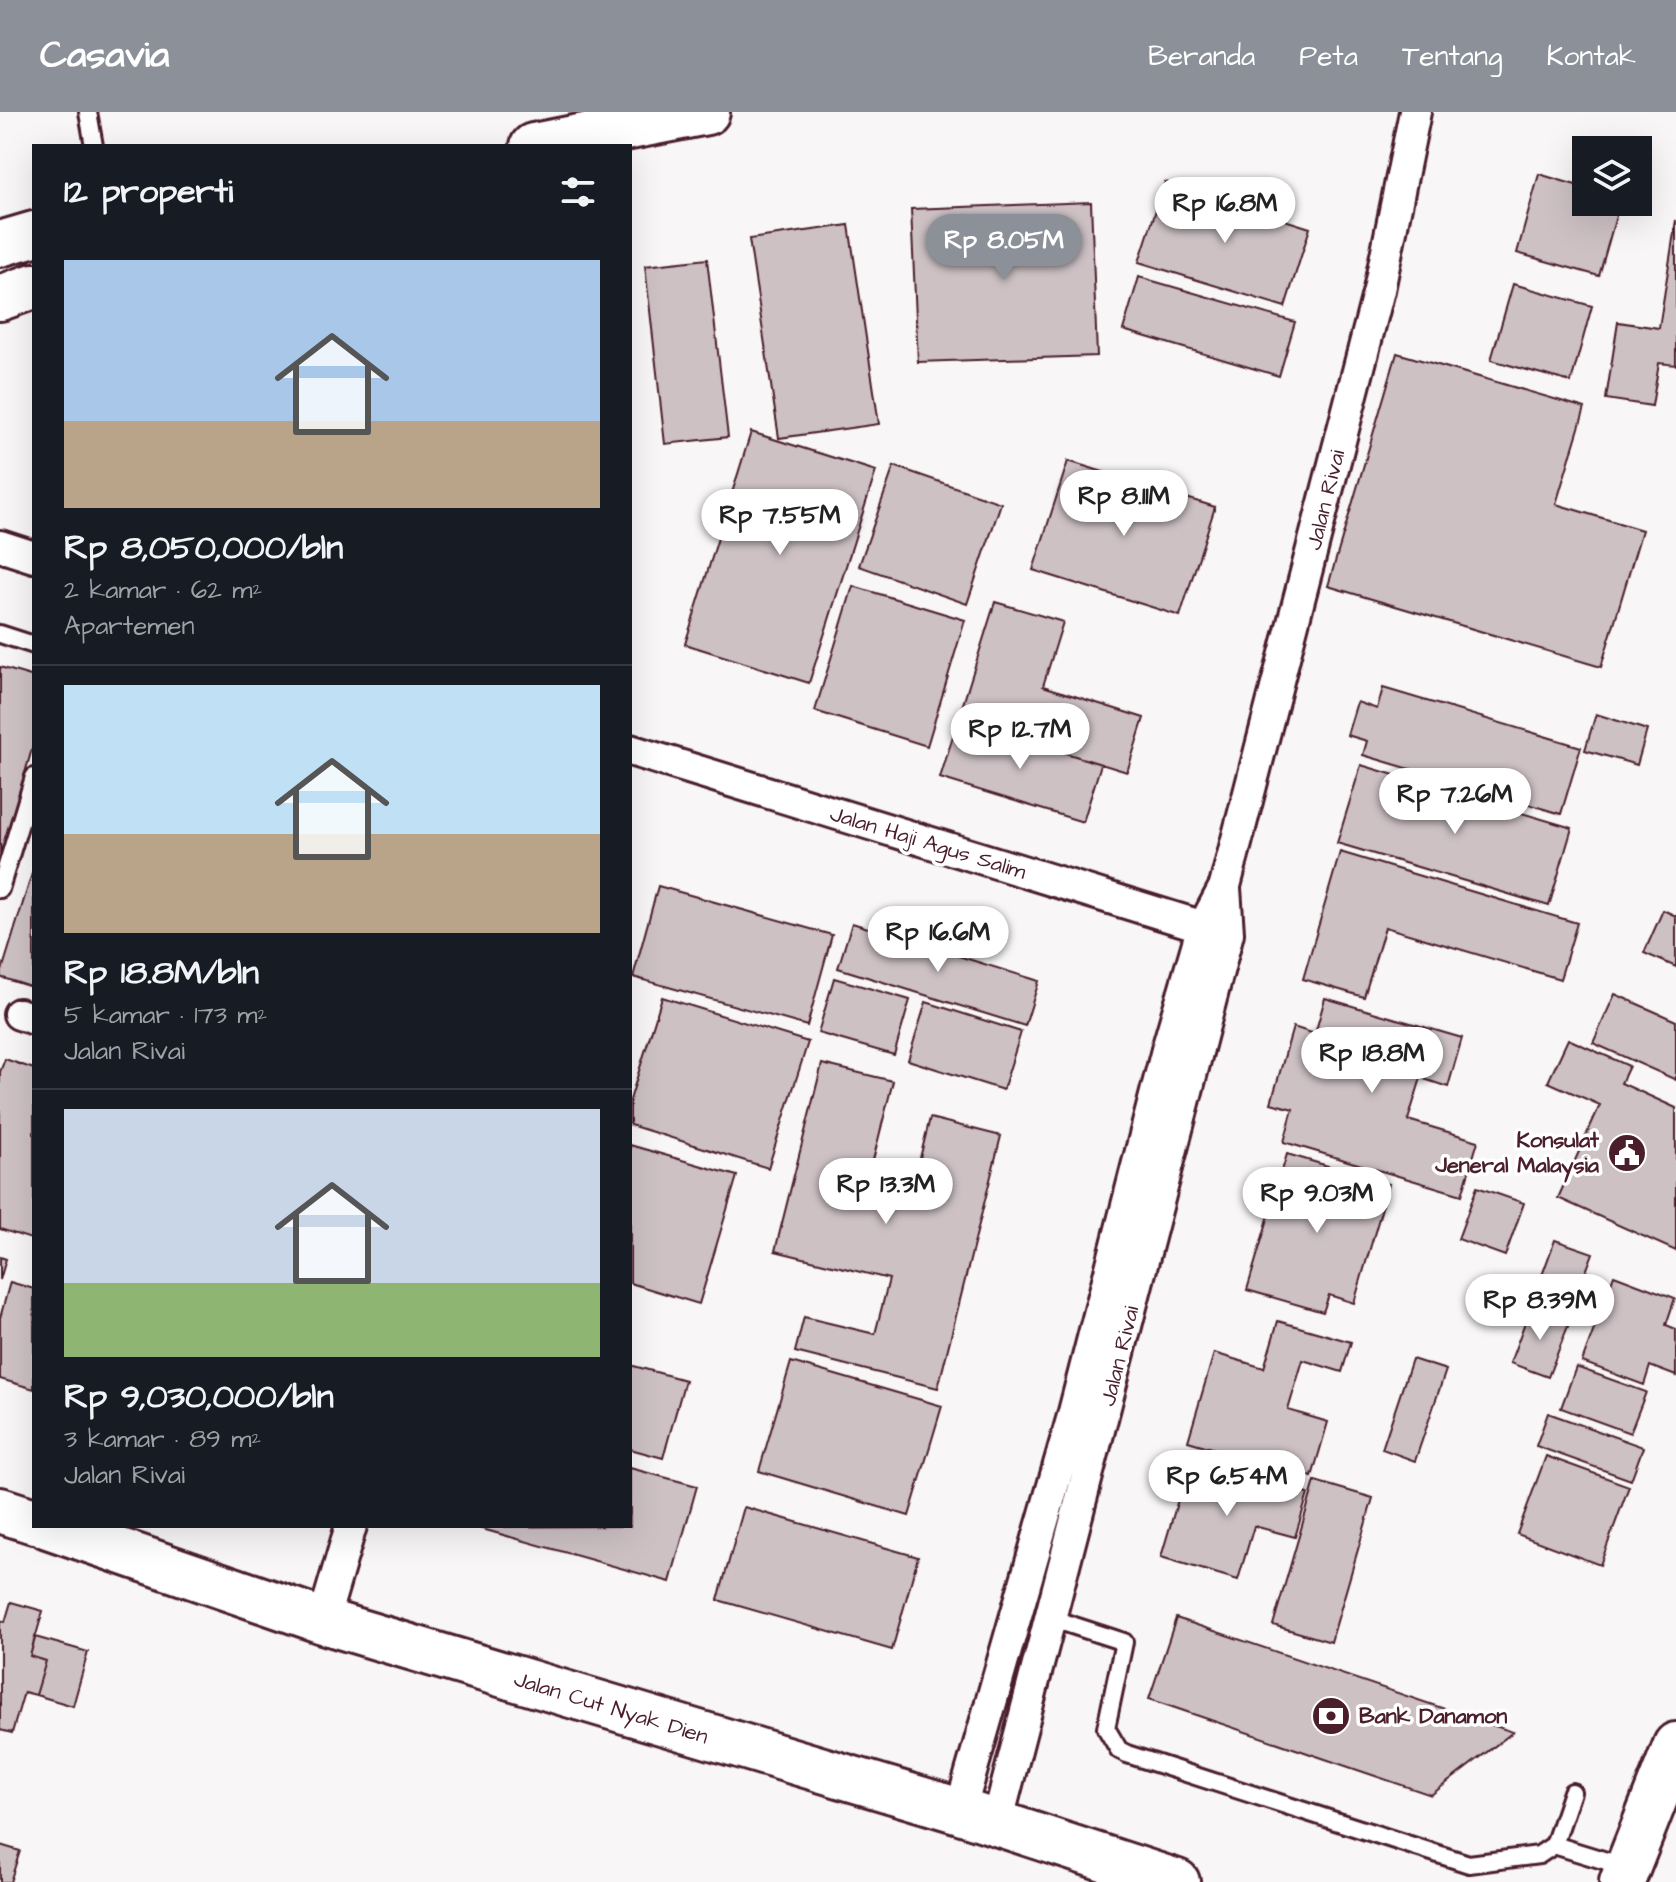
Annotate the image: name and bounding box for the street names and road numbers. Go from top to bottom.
street label: Jalan Rivai [1299,447,1353,553]
street label: Jalan Haji Agus Salim [826,798,1030,889]
street label: Jalan Rivai [1093,1303,1147,1409]
street label: Jalan Cut Nyak Dien [510,1664,712,1753]

